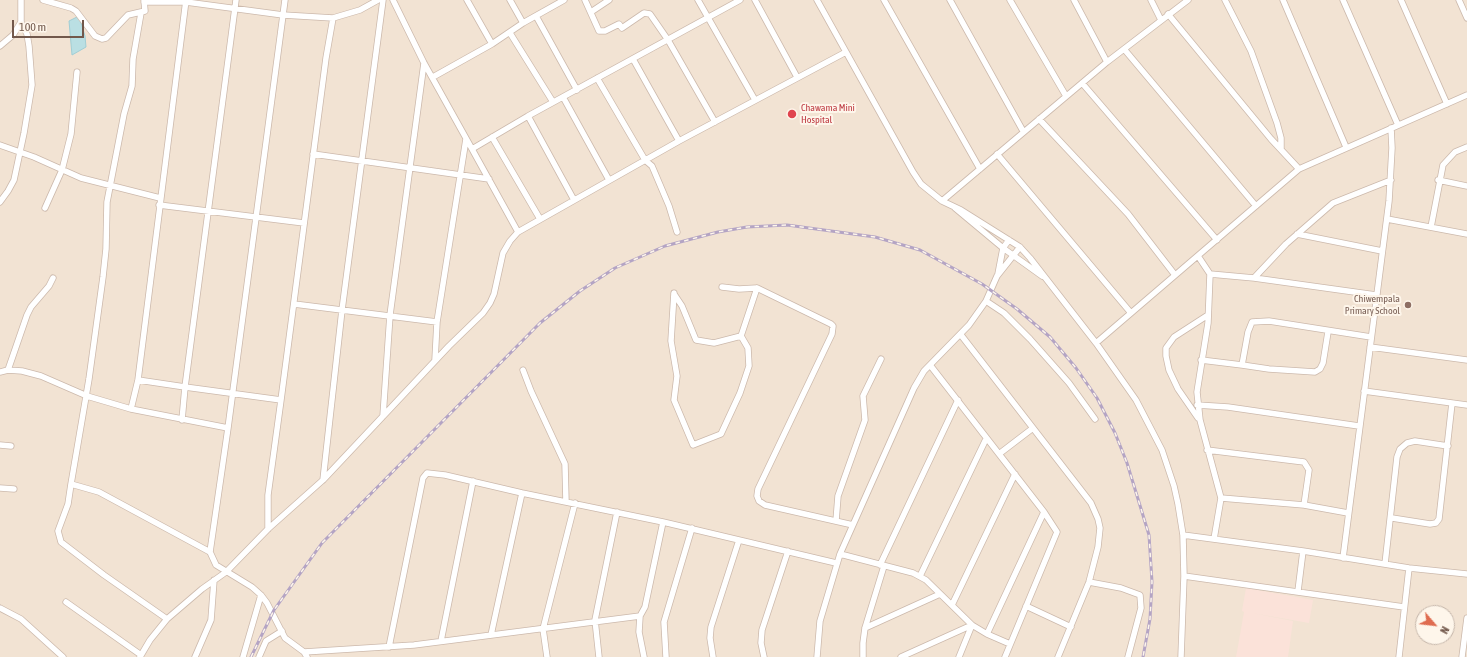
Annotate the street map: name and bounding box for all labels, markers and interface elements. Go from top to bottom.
scale bar [14,12,86,38]
text: 100 m [19,20,46,34]
place label: Chawama Mini Hospital [801,102,855,126]
marker: Chawama Mini Hospital [786,108,798,120]
place label: Chiwempala Primary School [1345,293,1400,316]
marker: Chiwempala Primary School [1403,300,1413,310]
north arrow [1415,605,1455,645]
text: N [1438,624,1452,636]

